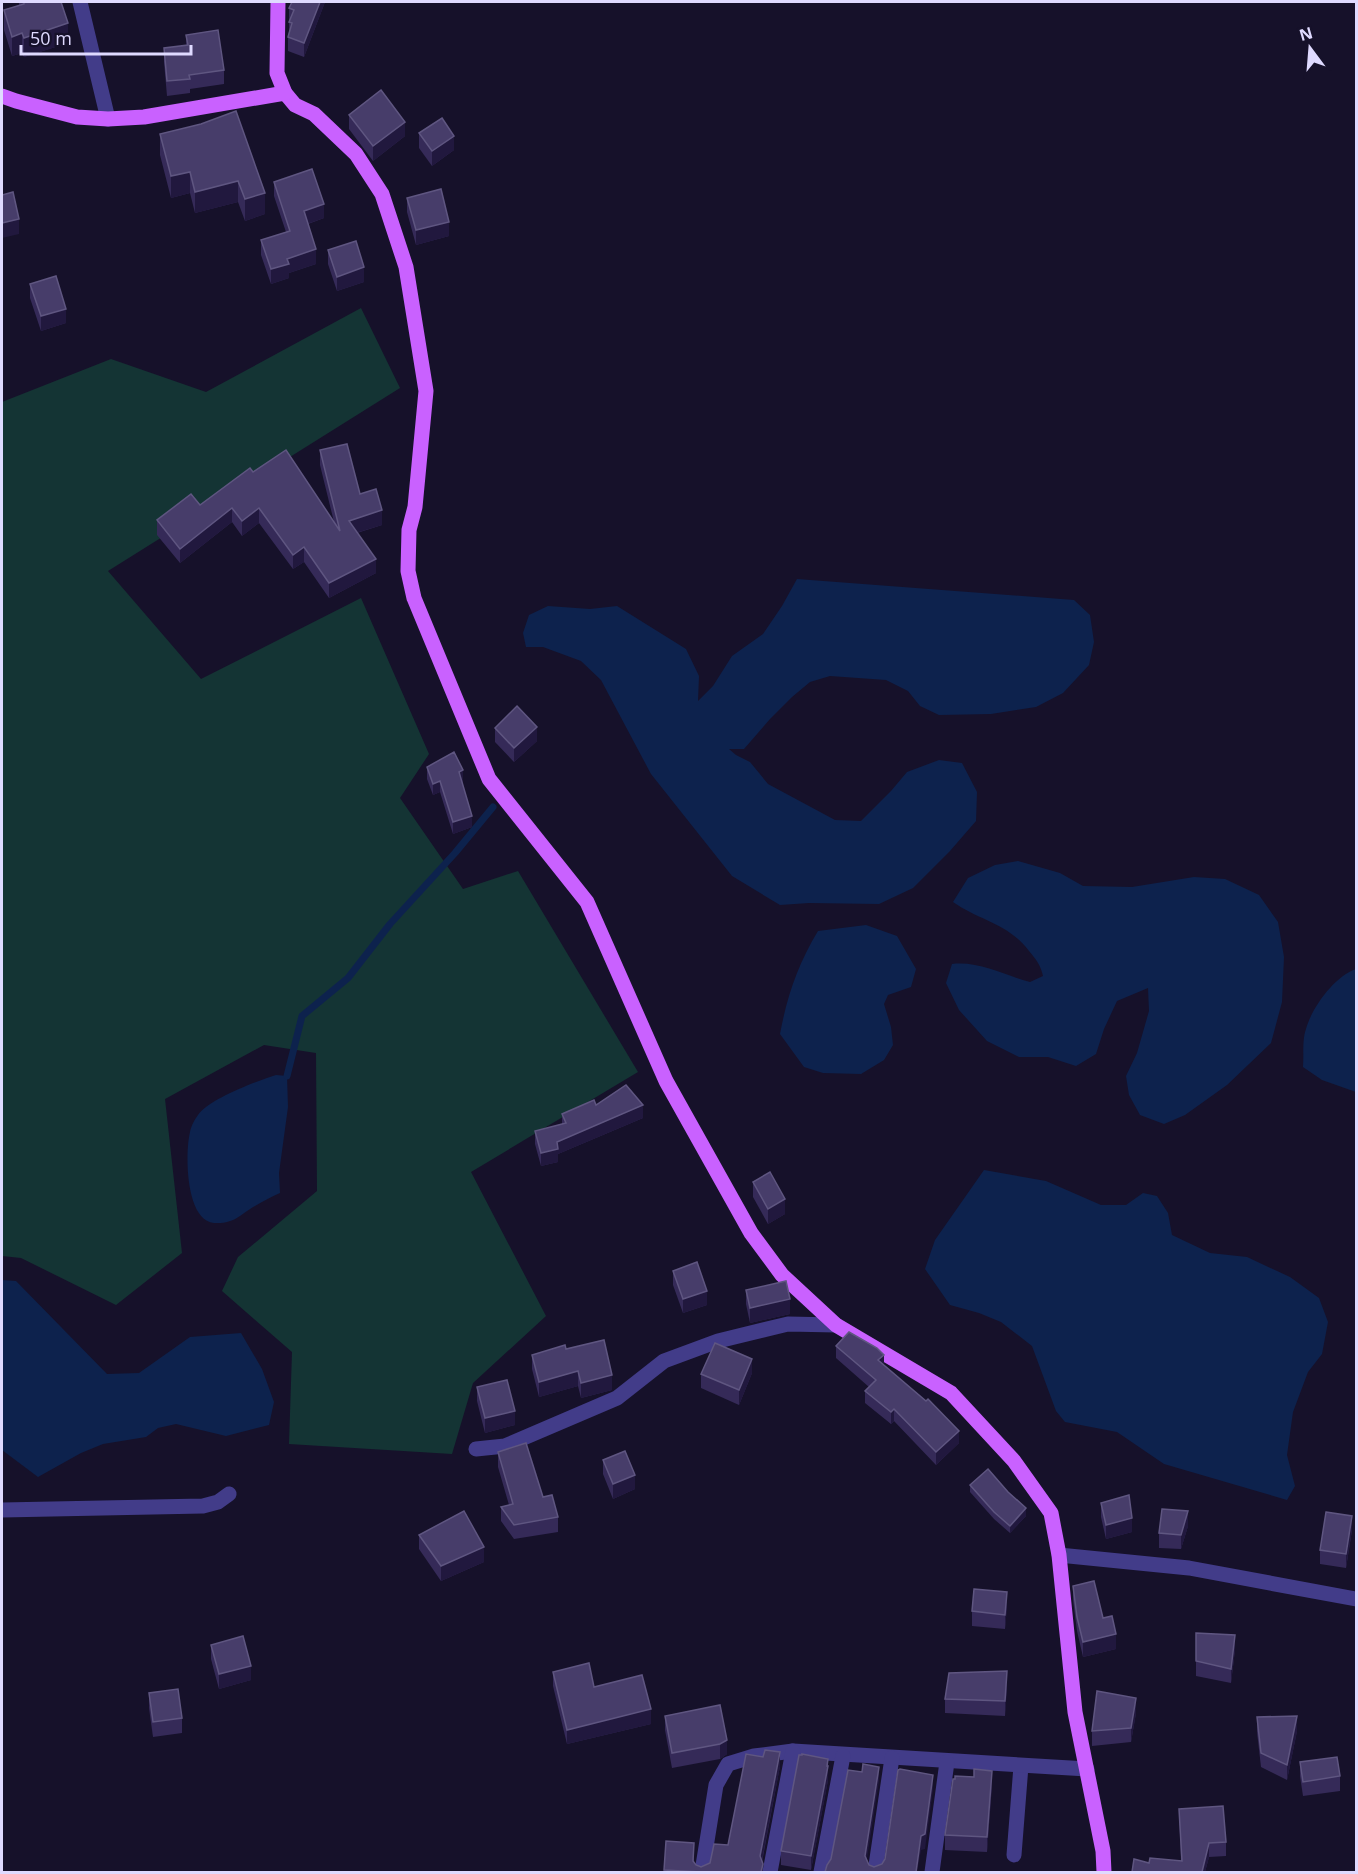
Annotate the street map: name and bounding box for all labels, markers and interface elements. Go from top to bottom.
scale bar [21,18,190,56]
north arrow [1280,18,1340,78]
text: N [1297,21,1315,46]
text: 50 m [30,26,72,50]

